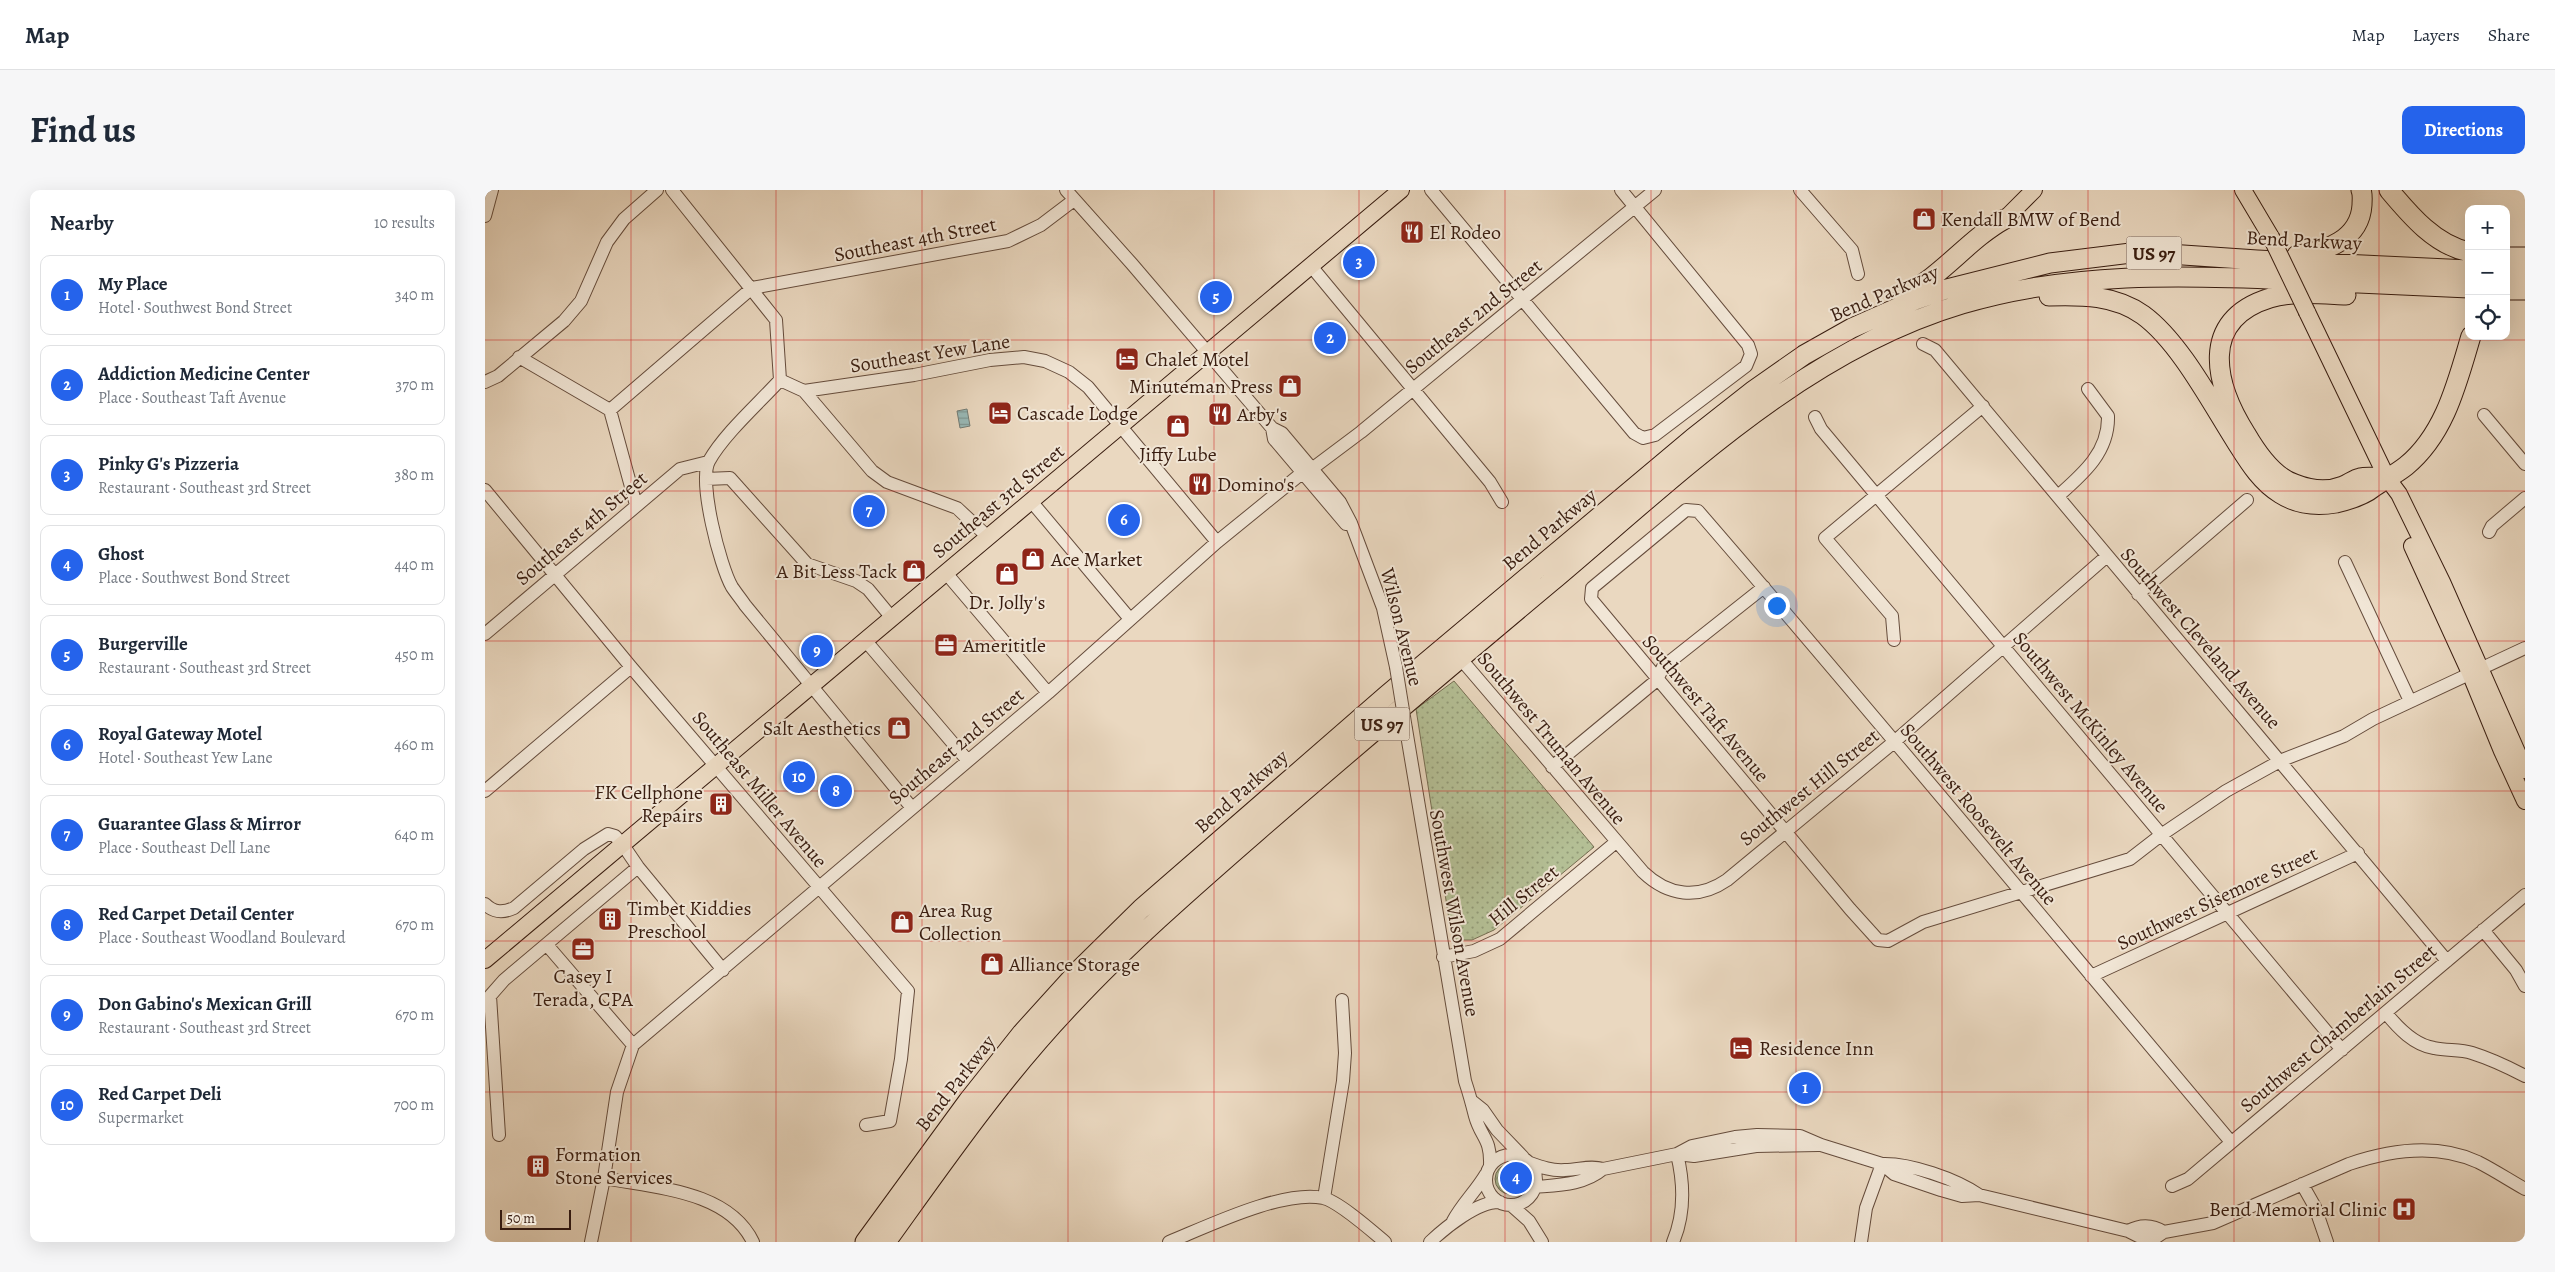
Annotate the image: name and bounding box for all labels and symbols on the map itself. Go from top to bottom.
shop icon: Kendall BMW of Bend [1911,206,1937,232]
place label: Kendall BMW of Bend [1941,206,2121,233]
street label: Southeast 4th Street [832,210,999,268]
restaurant icon: El Rodeo [1399,219,1425,245]
place label: El Rodeo [1429,219,1501,246]
street label: Bend Parkway [2246,224,2363,257]
road number: US 97 [2127,236,2181,270]
pin: 3 [1343,243,1375,281]
street label: Southeast 2nd Street [1399,252,1548,380]
street label: Bend Parkway [1826,258,1944,328]
pin: 5 [1200,278,1232,316]
pin: 2 [1314,319,1346,357]
street label: Southeast Yew Lane [848,328,1012,379]
hotel icon: Chalet Motel [1114,346,1140,372]
place label: Chalet Motel [1145,346,1249,373]
place label: Minuteman Press [1129,373,1273,400]
shop icon: Minuteman Press [1277,373,1303,399]
hotel icon: Cascade Lodge [987,400,1013,426]
place label: Cascade Lodge [1017,400,1138,427]
restaurant icon: Arby's [1207,401,1233,427]
place label: Arby's [1236,401,1287,428]
shop icon: Jiffy Lube [1165,413,1191,439]
street label: Southeast 3rd Street [927,438,1070,565]
place label: Jiffy Lube [1139,441,1217,468]
street label: Southeast 4th Street [510,465,653,592]
restaurant icon: Domino's [1187,471,1213,497]
place label: Domino's [1217,471,1295,498]
street label: Bend Parkway [1496,481,1603,577]
pin: 7 [853,492,885,530]
pin: 6 [1108,501,1140,539]
street label: Southwest Cleveland Avenue [2114,542,2287,735]
shop icon: Ace Market [1020,546,1046,572]
place label: Ace Market [1050,546,1143,573]
place label: A Bit Less Tack [776,558,897,585]
shop icon: A Bit Less Tack [901,558,927,584]
shop icon: Dr. Jolly's [994,561,1020,587]
street label: Wilson Avenue [1374,564,1429,689]
place label: Dr. Jolly's [969,589,1045,616]
your location [1764,593,1790,619]
street label: Southwest McKinley Avenue [2007,626,2175,819]
street label: Southwest Taft Avenue [1636,629,1775,788]
pin: 9 [801,632,833,670]
office icon: Amerititle [933,632,959,658]
place label: Amerititle [962,632,1046,659]
street label: Southwest Truman Avenue [1471,646,1632,831]
street label: Southeast 2nd Street [883,681,1030,811]
street label: Southeast Miller Avenue [686,705,833,874]
road number: US 97 [1355,708,1409,740]
place label: Salt Aesthetics [763,715,881,742]
shop icon: Salt Aesthetics [886,715,912,741]
street label: Southwest Roosevelt Avenue [1894,717,2063,911]
street label: Southwest Hill Street [1734,722,1885,852]
street label: Bend Parkway [1189,743,1295,839]
pin: 10 [783,758,815,796]
pin: 8 [820,772,852,810]
place label: FK Cellphone Repairs [594,779,703,829]
building icon: FK Cellphone Repairs [708,791,734,817]
street label: Southwest Wilson Avenue [1423,807,1486,1019]
street label: Southwest Sisemore Street [2113,840,2322,957]
street label: Hill Street [1482,858,1565,932]
place label: Timbet Kiddies Preschool [627,895,752,945]
place label: Area Rug Collection [918,897,1001,947]
building icon: Timbet Kiddies Preschool [597,906,623,932]
shop icon: Area Rug Collection [889,909,915,935]
office icon: Casey I Terada, CPA [570,936,596,962]
street label: Southwest Chamberlain Street [2234,938,2443,1119]
shop icon: Alliance Storage [979,951,1005,977]
place label: Alliance Storage [1008,951,1140,978]
place label: Casey I Terada, CPA [533,963,633,1013]
street label: Bend Parkway [909,1029,1002,1137]
hotel icon: Residence Inn [1728,1035,1754,1061]
place label: Residence Inn [1759,1035,1874,1062]
pin: 1 [1789,1069,1821,1107]
place label: Formation Stone Services [555,1141,673,1191]
building icon: Formation Stone Services [525,1153,551,1179]
pin: 4 [1500,1159,1532,1197]
place label: Bend Memorial Clinic [2209,1196,2387,1223]
hospital icon: Bend Memorial Clinic [2391,1196,2417,1222]
scale bar [500,1207,571,1230]

